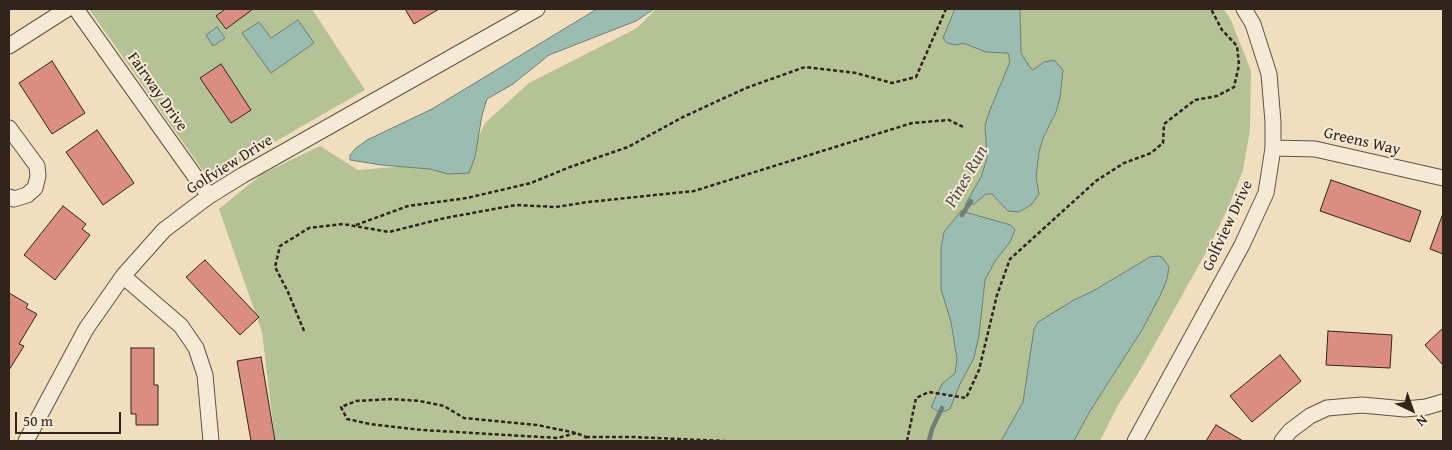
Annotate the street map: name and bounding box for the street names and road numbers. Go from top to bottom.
street label: Fairway Drive [123,49,191,135]
street label: Greens Way [1322,124,1402,160]
street label: Golfview Drive [183,131,277,199]
street label: Golfview Drive [1199,178,1257,274]

